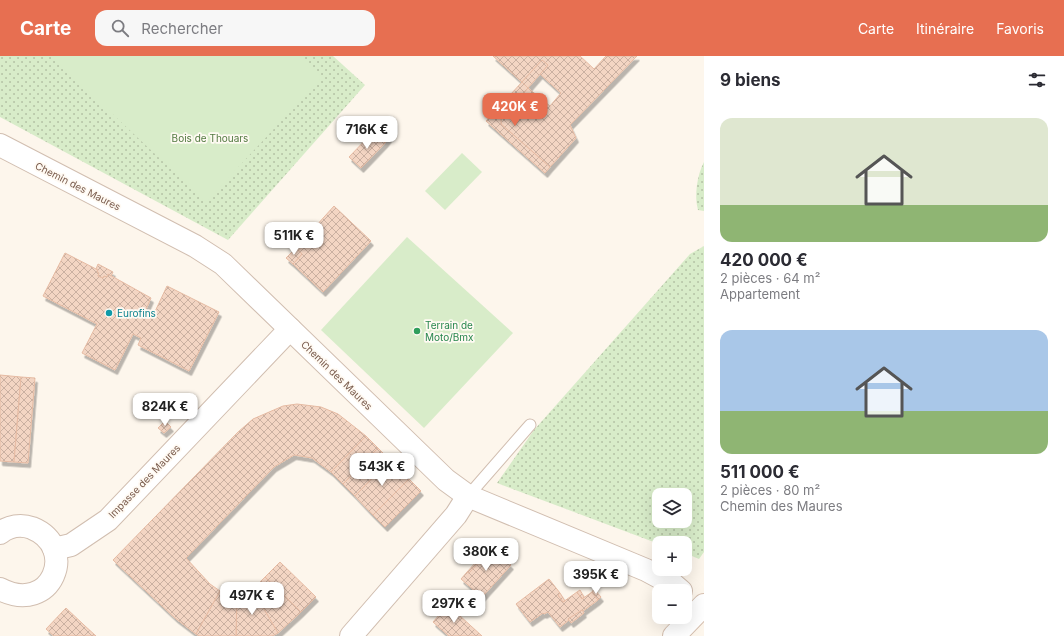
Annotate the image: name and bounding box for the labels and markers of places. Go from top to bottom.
pin: 420K € [482,93,548,127]
pin: 716K € [334,116,400,150]
pin: 511K € [261,222,327,256]
place label: Eurofins [117,307,156,319]
marker: Eurofins [104,308,114,318]
place label: Terrain de Moto/Bmx [425,319,474,343]
marker: Terrain de Moto/Bmx [412,326,422,336]
pin: 824K € [132,393,198,427]
pin: 543K € [349,453,415,487]
pin: 380K € [453,538,519,572]
pin: 395K € [563,561,629,595]
pin: 497K € [219,582,285,616]
pin: 297K € [421,590,487,624]

